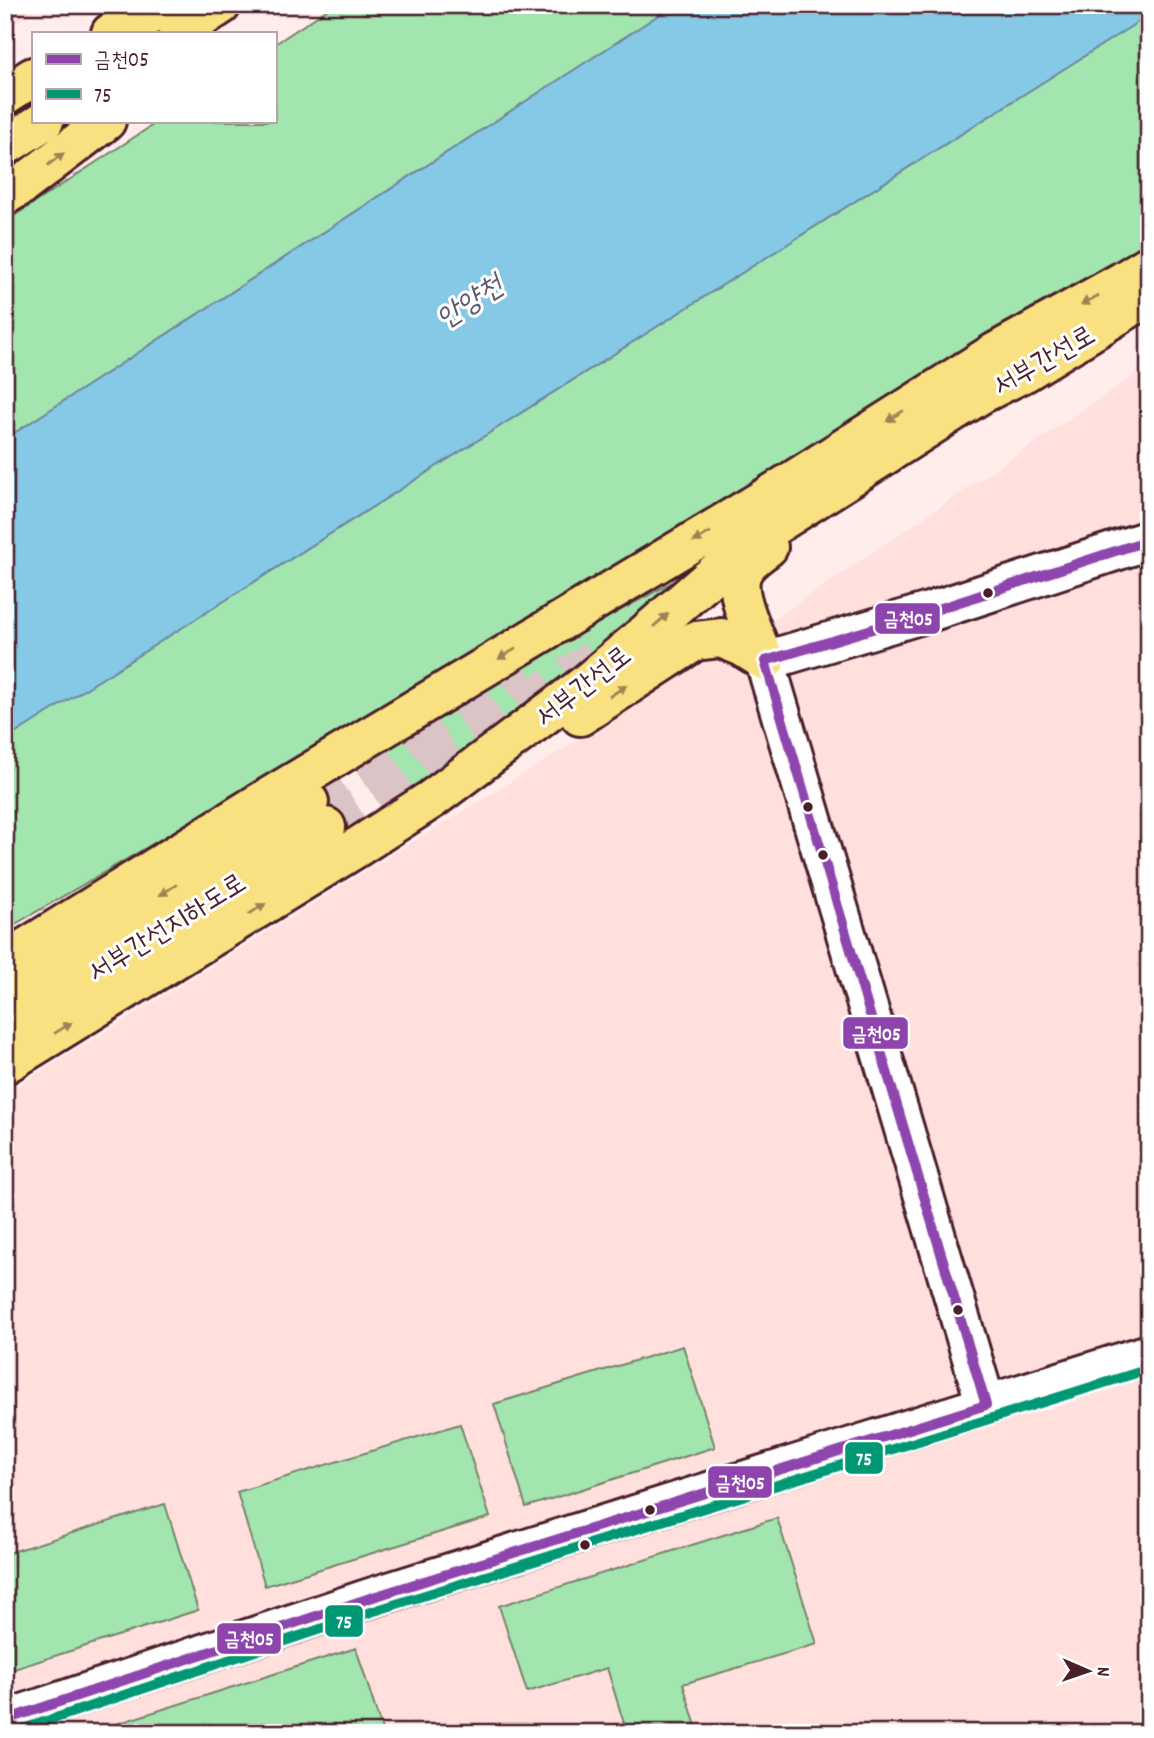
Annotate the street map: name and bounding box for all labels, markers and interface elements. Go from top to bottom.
legend [32,32,276,122]
text: 금천05 [94,47,149,77]
text: 75 [94,83,112,113]
one-way arrow [47,152,65,166]
water label: 안양천 [429,265,516,343]
one-way arrow [1080,294,1100,305]
street label: 서부간선로 [987,318,1104,409]
one-way arrow [885,410,904,423]
one-way arrow [692,530,711,543]
unlabelled marker [981,586,995,600]
line badge: 금천05 [874,602,941,635]
text: 금천05 [883,608,933,635]
one-way arrow [652,612,670,628]
street label: 서부간선로 [528,639,642,739]
one-way arrow [497,648,516,660]
one-way arrow [609,684,627,698]
unlabelled marker [801,800,815,814]
unlabelled marker [816,848,830,862]
street label: 서부간선지하도로 [82,866,256,995]
one-way arrow [158,884,177,897]
one-way arrow [248,903,267,916]
line badge: 금천05 [842,1016,909,1050]
one-way arrow [54,1022,73,1035]
text: 금천05 [851,1023,901,1050]
unlabelled marker [951,1303,965,1317]
line badge: 75 [844,1441,884,1475]
text: 75 [856,1448,872,1475]
line badge: 금천05 [707,1465,773,1499]
text: 금천05 [715,1472,765,1499]
unlabelled marker [643,1503,657,1517]
unlabelled marker [578,1538,592,1552]
line badge: 75 [324,1604,364,1638]
text: 75 [336,1611,352,1638]
line badge: 금천05 [216,1622,282,1655]
text: 금천05 [224,1628,274,1655]
north arrow [1052,1636,1122,1706]
text: N [1088,1666,1115,1677]

